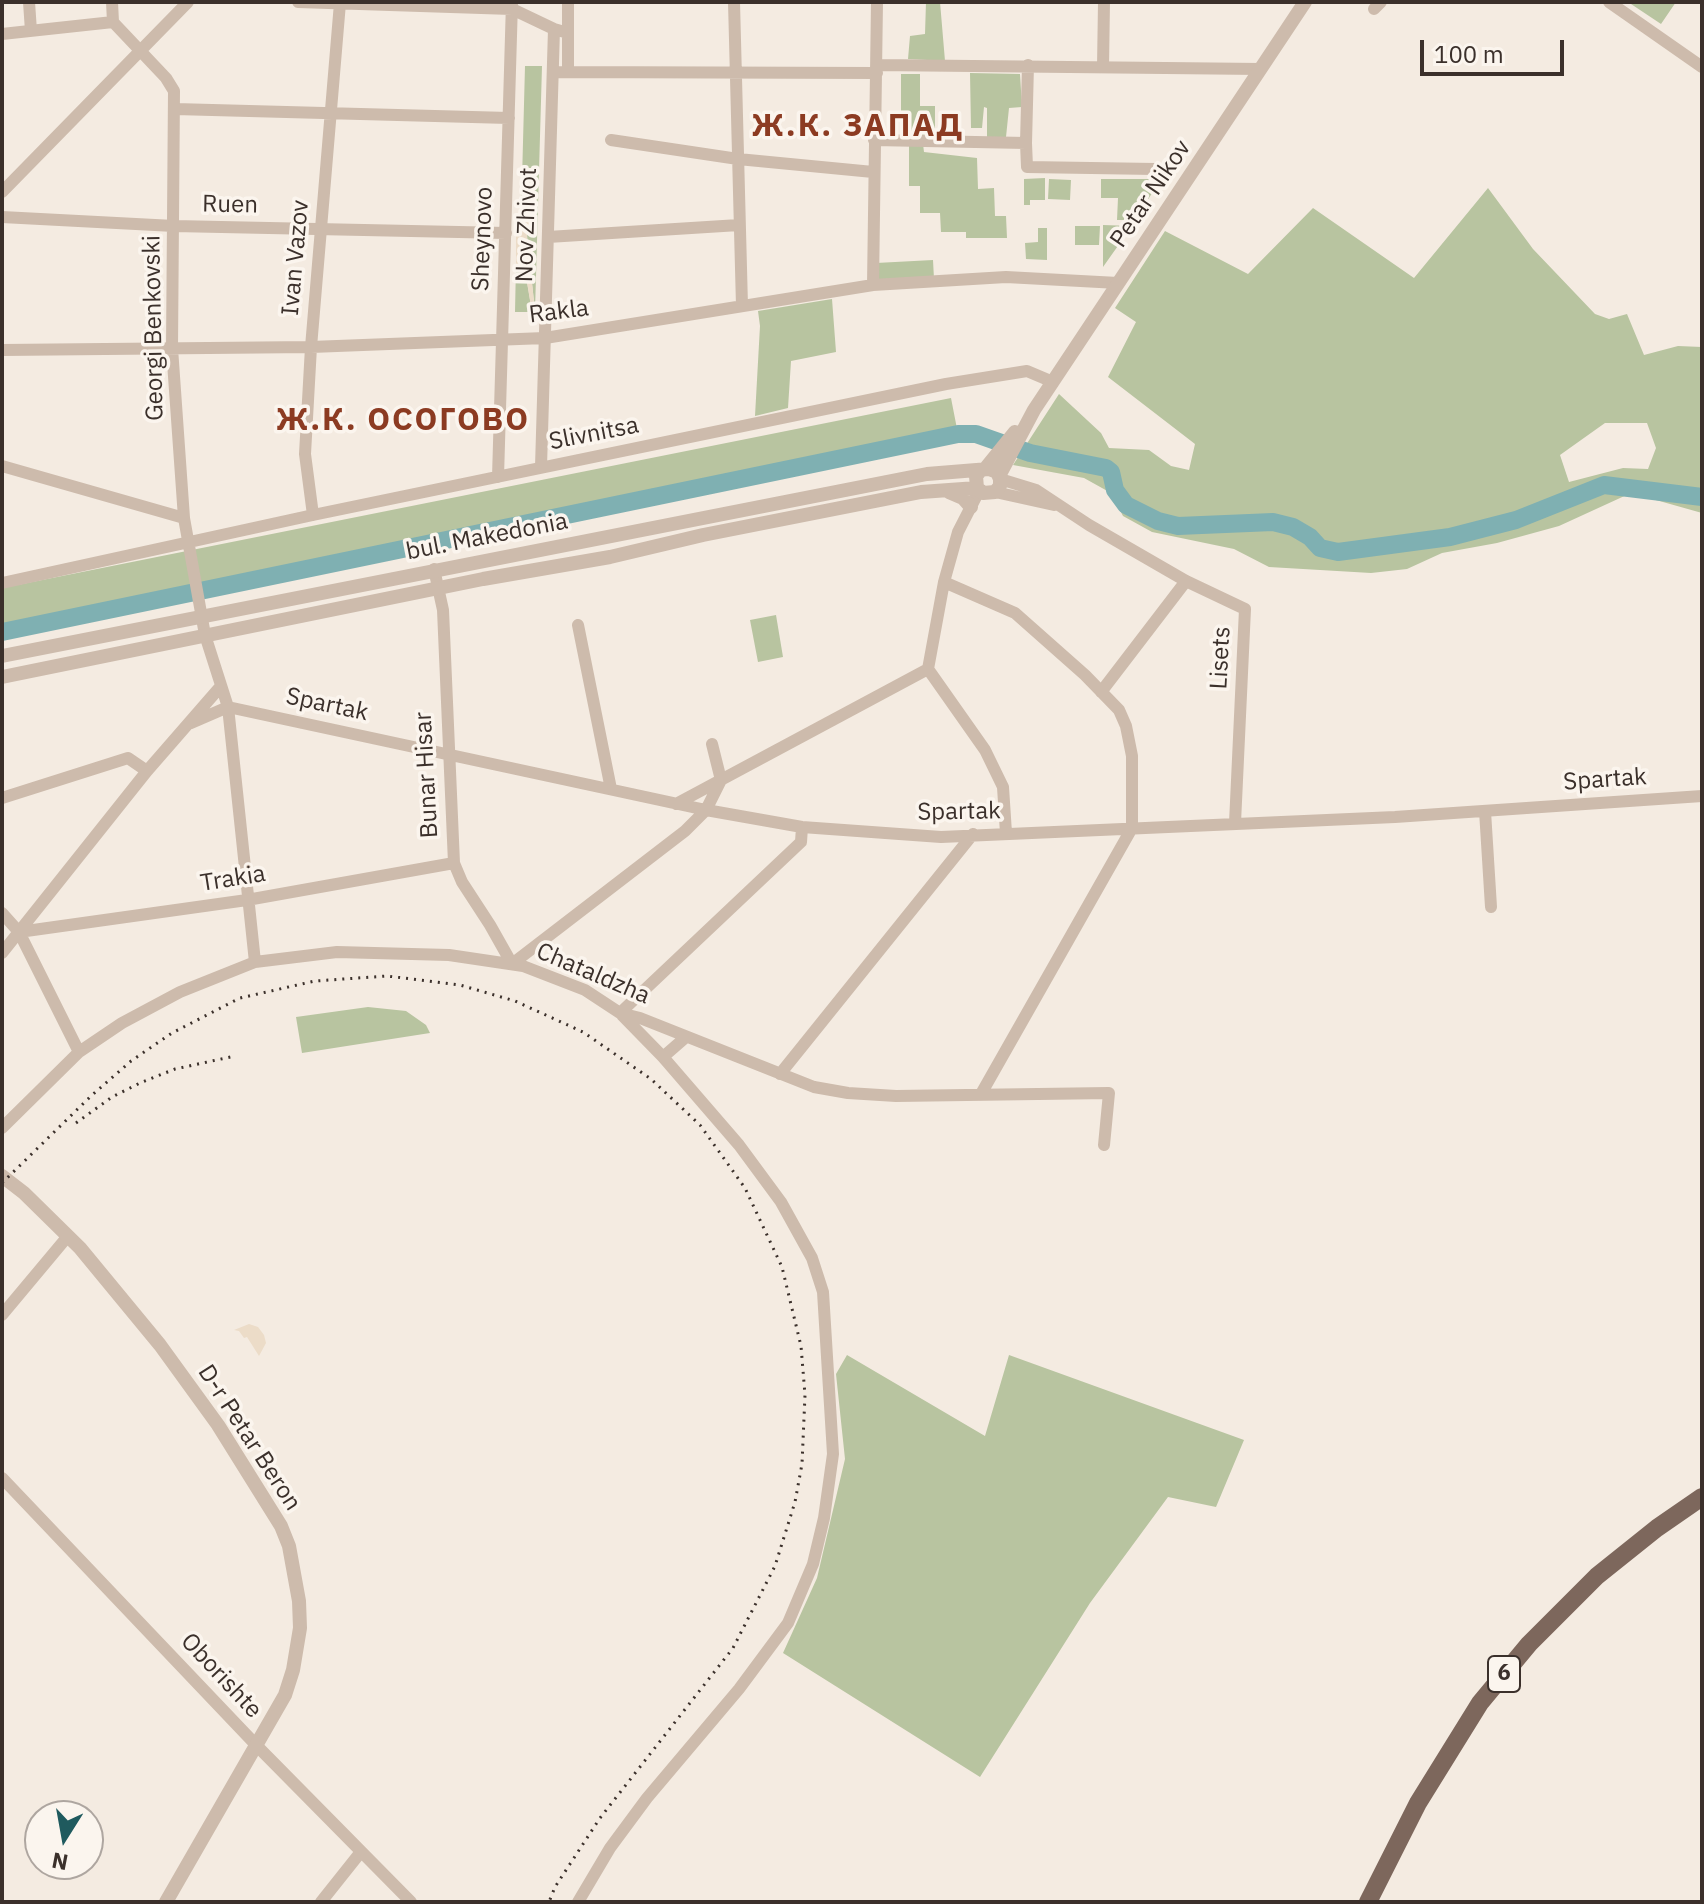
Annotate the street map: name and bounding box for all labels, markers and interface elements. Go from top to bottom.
scale bar [1424,24,1568,74]
text: 100 m [1434,38,1504,70]
district label: Ж.К. ЗАПАД [752,108,964,146]
street label: Petar Nikov [1105,135,1197,253]
street label: Nov Zhivot [511,167,543,283]
street label: Sheynovo [467,186,499,292]
street label: Ruen [202,190,258,220]
street label: Ivan Vazov [277,199,315,317]
street label: Georgi Benkovski [138,235,170,421]
street label: Rakla [528,294,590,330]
district label: Ж.К. ОСОГОВО [276,402,530,440]
street label: Slivnitsa [547,411,641,457]
street label: bul. Makedonia [404,507,570,567]
street label: Lisets [1205,626,1237,690]
street label: Spartak [283,682,371,728]
street label: Bunar Hisar [409,711,445,839]
street label: Spartak [1562,763,1648,797]
street label: Spartak [917,797,1001,827]
street label: Trakia [198,860,268,898]
street label: Chataldzha [532,937,654,1011]
street label: D-r Petar Beron [191,1360,307,1516]
street label: Oborishte [174,1627,268,1725]
road number: 6 [1488,1656,1520,1692]
north arrow [24,1800,104,1880]
text: N [49,1846,70,1878]

